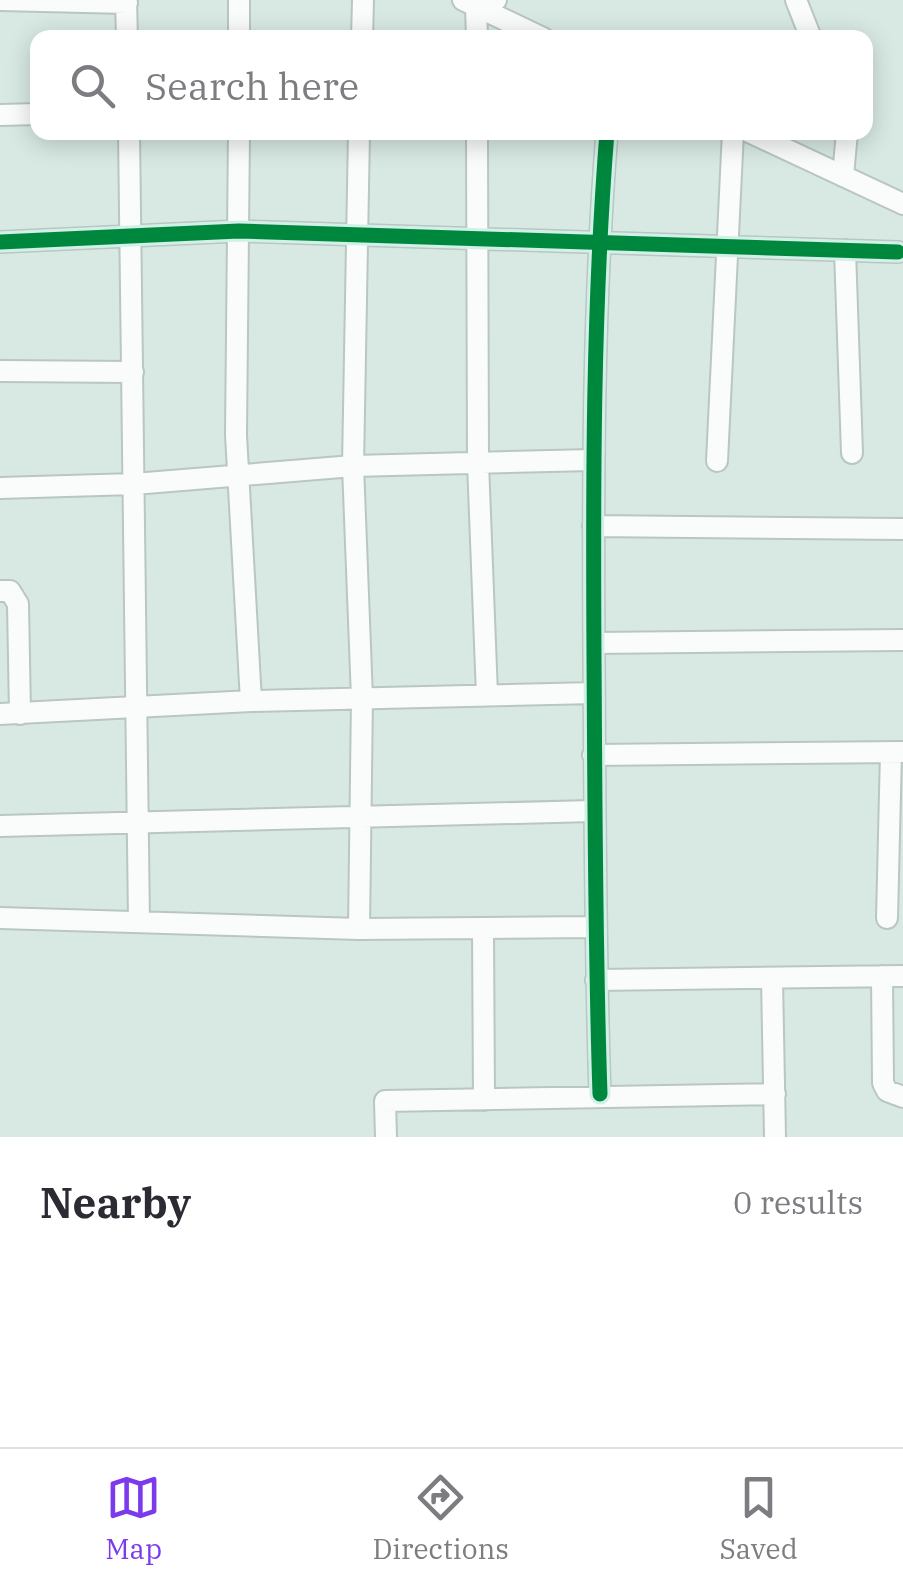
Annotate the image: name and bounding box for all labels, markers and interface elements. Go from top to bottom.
search box [30,30,873,140]
icon: search [65,58,120,113]
text: Search here [145,61,359,110]
text: Nearby [40,1175,191,1230]
text: 0 results [733,1181,863,1223]
tab: Map [105,1470,162,1567]
tab: Directions [372,1470,509,1567]
tab: Saved [719,1470,798,1567]

